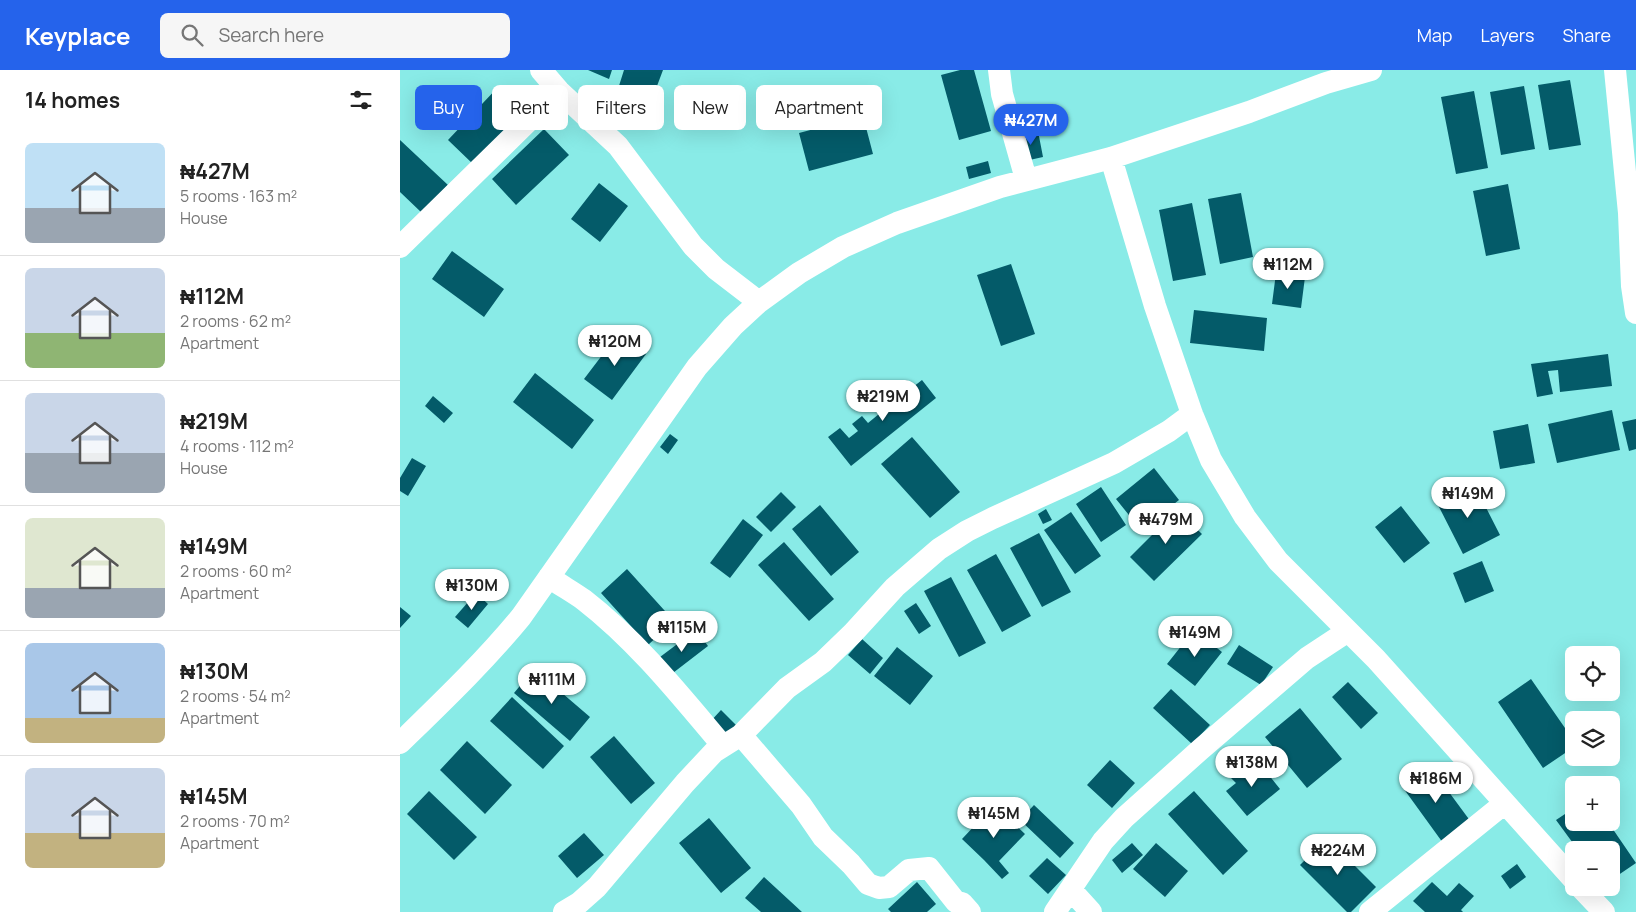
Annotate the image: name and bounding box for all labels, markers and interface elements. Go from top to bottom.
search box [160,13,510,58]
text: Keyplace [25,19,130,52]
icon: search [178,21,206,49]
text: Search here [218,22,324,48]
text: Map [1417,23,1452,47]
text: Layers [1480,23,1534,47]
text: Share [1562,23,1611,47]
chip: Buy [415,85,482,130]
chip: Rent [492,85,568,130]
chip: Filters [578,85,664,130]
chip: New [674,85,746,130]
chip: Apartment [756,85,882,130]
text: 14 homes [25,86,120,114]
icon: filters [347,86,375,114]
pin: ₦427M [996,104,1066,146]
text: ₦427M [1004,109,1058,131]
text: ₦427M [180,157,250,185]
icon: home [65,163,125,223]
text: 5 rooms · 163 m² [180,185,297,207]
text: House [180,207,228,229]
pin: ₦112M [1253,248,1323,290]
text: ₦112M [1264,253,1312,275]
text: ₦112M [180,282,244,310]
icon: home [65,288,125,348]
text: 2 rooms · 62 m² [180,310,291,332]
pin: ₦120M [580,324,650,367]
text: ₦120M [589,330,641,352]
text: Apartment [180,332,259,354]
pin: ₦219M [848,380,918,422]
text: ₦219M [857,385,909,407]
text: ₦219M [180,407,248,435]
icon: home [65,413,125,473]
text: 4 rooms · 112 m² [180,435,294,457]
text: House [180,457,228,479]
pin: ₦149M [1433,476,1503,519]
text: ₦149M [1442,482,1494,504]
pin: ₦479M [1131,502,1201,545]
text: ₦479M [1139,508,1193,530]
text: ₦149M [180,532,248,560]
icon: home [65,538,125,598]
text: 2 rooms · 60 m² [180,560,292,582]
pin: ₦130M [437,568,507,611]
text: ₦130M [446,574,498,596]
text: Apartment [180,582,259,604]
pin: ₦115M [647,610,717,653]
text: ₦115M [658,616,706,638]
pin: ₦149M [1160,616,1230,658]
text: ₦149M [1169,621,1221,643]
map controls [1565,646,1620,896]
button: locate [1565,646,1620,701]
text: ₦130M [180,657,248,685]
pin: ₦111M [517,662,587,705]
icon: home [65,663,125,723]
text: ₦111M [529,668,575,690]
text: 2 rooms · 54 m² [180,685,291,707]
text: Apartment [180,707,259,729]
button: layers [1565,711,1620,766]
pin: ₦138M [1217,746,1287,788]
text: ₦138M [1226,751,1278,773]
pin: ₦186M [1401,762,1471,804]
text: ₦186M [1410,767,1462,789]
button: + [1565,776,1620,831]
text: ₦145M [180,782,247,810]
icon: home [65,788,125,848]
pin: ₦145M [959,796,1029,839]
text: ₦145M [968,802,1020,824]
text: 2 rooms · 70 m² [180,810,290,832]
text: Apartment [180,832,259,854]
pin: ₦224M [1303,834,1373,876]
text: ₦224M [1311,839,1365,861]
button: − [1565,841,1620,896]

